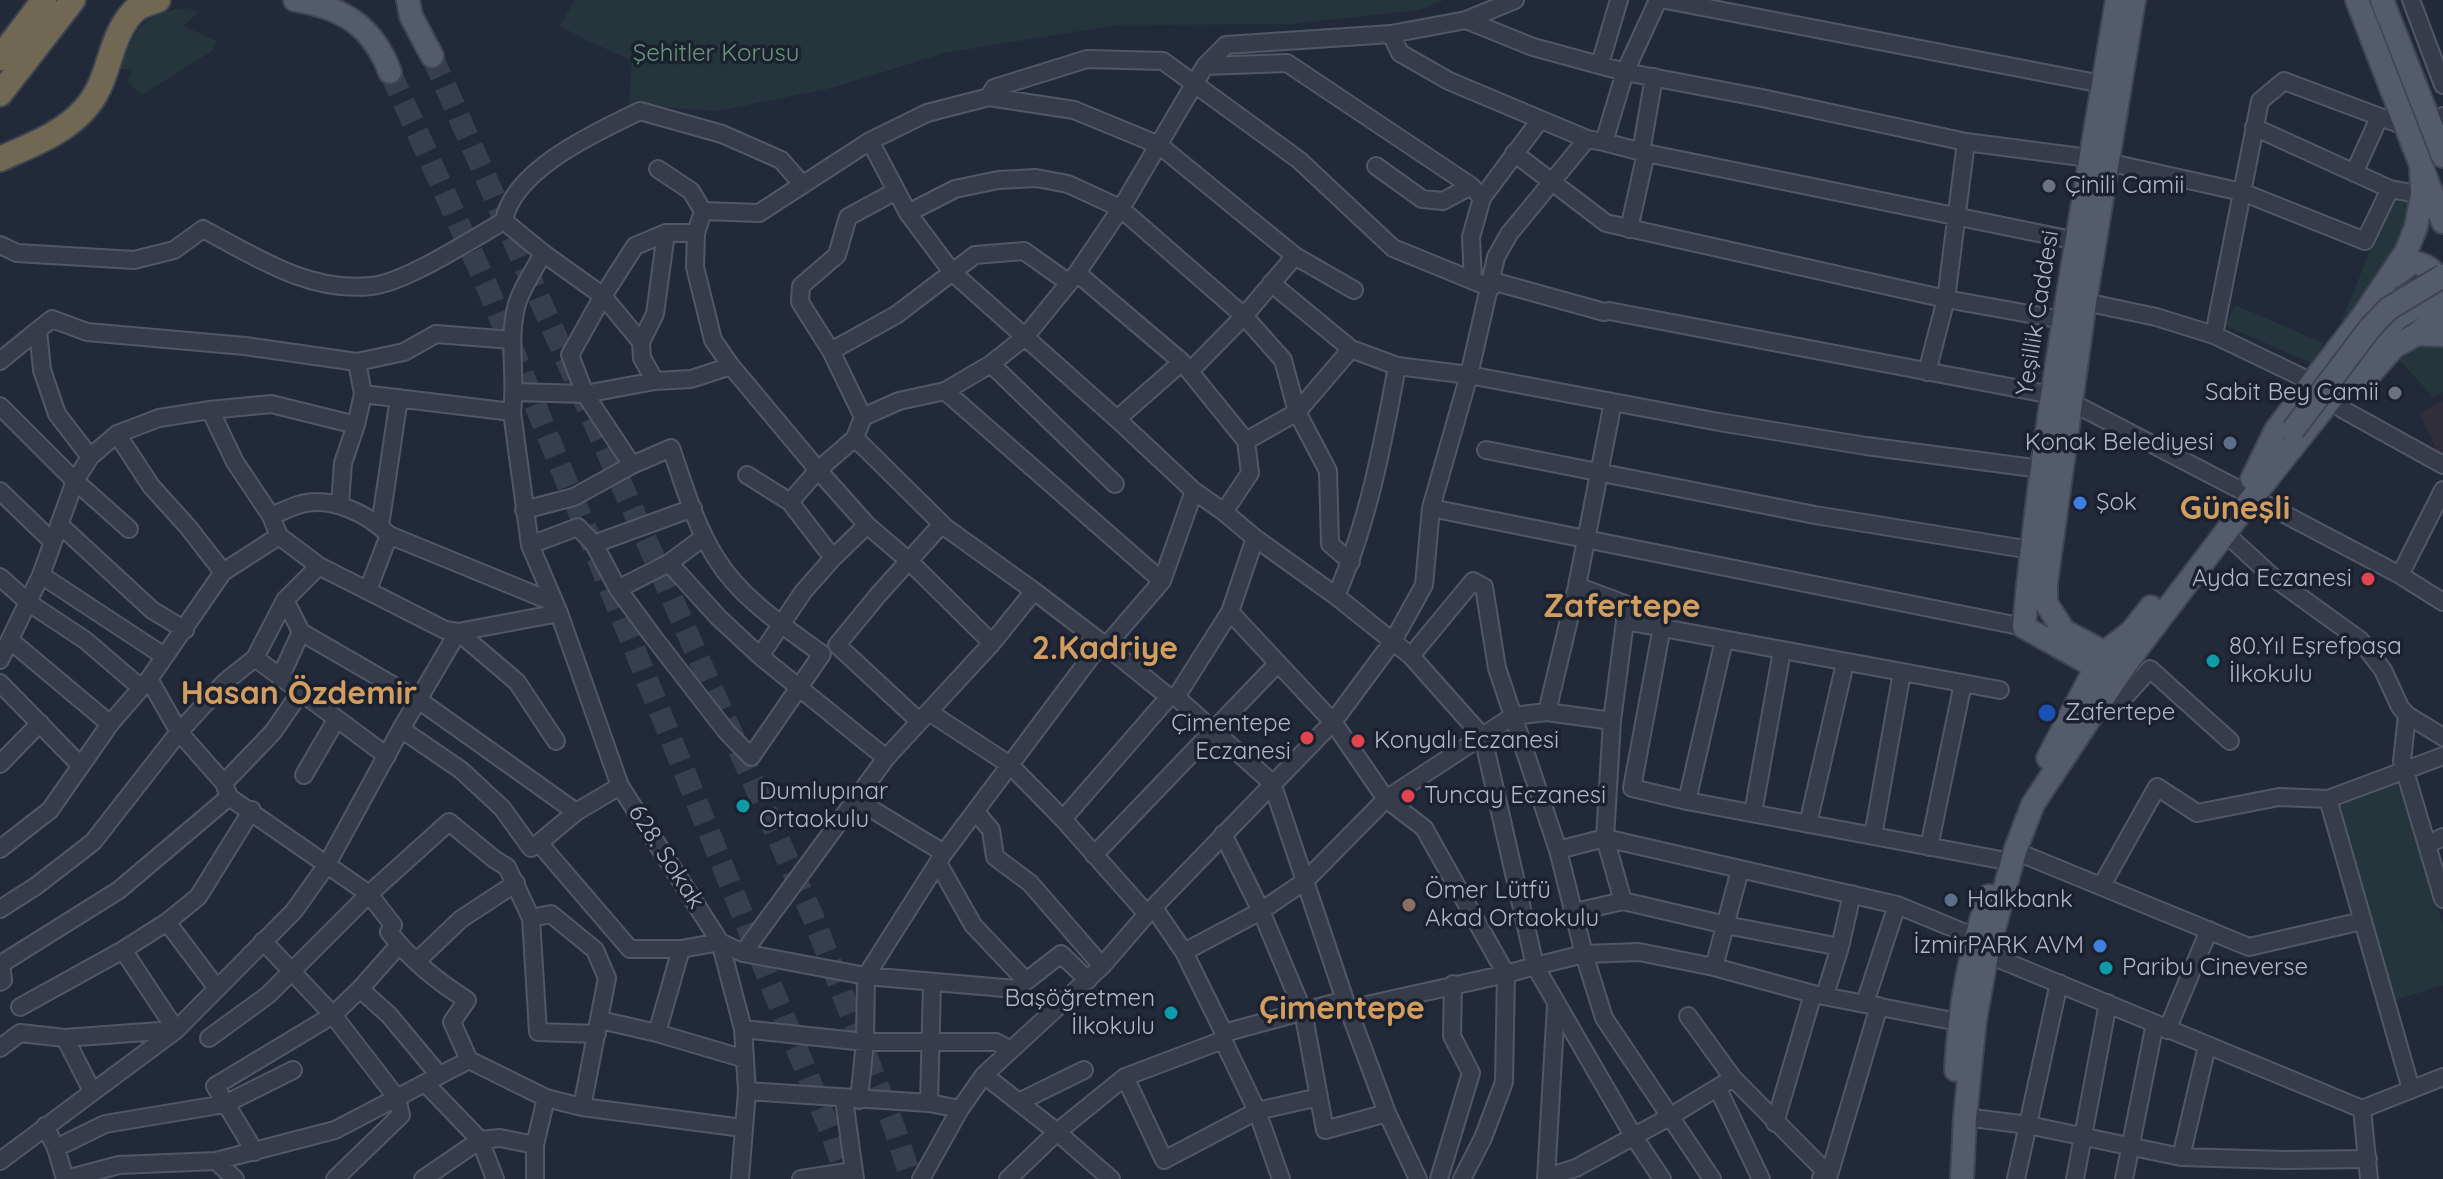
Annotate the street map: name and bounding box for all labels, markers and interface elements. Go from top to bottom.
park label: Şehitler Korusu [633,40,799,68]
place label: Çinili Camii [2065,172,2184,200]
marker: Çinili Camii [2040,177,2058,195]
street label: Yeşillik Caddesi [2011,228,2065,398]
place label: Sabit Bey Camii [2205,379,2379,407]
marker: Sabit Bey Camii [2386,384,2404,402]
place label: Konak Belediyesi [2025,429,2214,457]
marker: Konak Belediyesi [2221,434,2239,452]
place label: Şok [2096,489,2137,517]
district label: Güneşli [2180,490,2290,528]
marker: Şok [2071,494,2089,512]
place label: Ayda Eczanesi [2192,565,2352,593]
marker: Ayda Eczanesi [2359,570,2377,588]
district label: Zafertepe [1543,588,1701,626]
district label: 2.Kadriye [1032,630,1178,668]
place label: 80.Yıl Eşrefpaşa İlkokulu [2229,633,2402,689]
marker: 80.Yıl Eşrefpaşa İlkokulu [2204,652,2222,670]
district label: Hasan Özdemir [181,675,417,713]
place label: Zafertepe [2065,699,2175,727]
marker: Zafertepe [2036,702,2058,724]
place label: Çimentepe Eczanesi [1171,710,1291,766]
place label: Konyalı Eczanesi [1374,727,1559,755]
marker: Çimentepe Eczanesi [1298,729,1316,747]
marker: Konyalı Eczanesi [1349,732,1367,750]
place label: Dumlupınar Ortaokulu [759,778,888,834]
place label: Tuncay Eczanesi [1424,782,1606,810]
marker: Tuncay Eczanesi [1399,787,1417,805]
marker: Dumlupınar Ortaokulu [734,797,752,815]
street label: 628. Sokak [622,800,710,914]
place label: Ömer Lütfü Akad Ortaokulu [1425,877,1599,933]
place label: Halkbank [1967,886,2073,914]
marker: Halkbank [1942,891,1960,909]
marker: Ömer Lütfü Akad Ortaokulu [1400,896,1418,914]
place label: İzmirPARK AVM [1913,932,2084,960]
marker: İzmirPARK AVM [2091,937,2109,955]
place label: Paribu Cineverse [2122,954,2308,982]
marker: Paribu Cineverse [2097,959,2115,977]
place label: Başöğretmen İlkokulu [1004,985,1155,1041]
district label: Çimentepe [1259,990,1425,1028]
marker: Başöğretmen İlkokulu [1162,1004,1180,1022]

